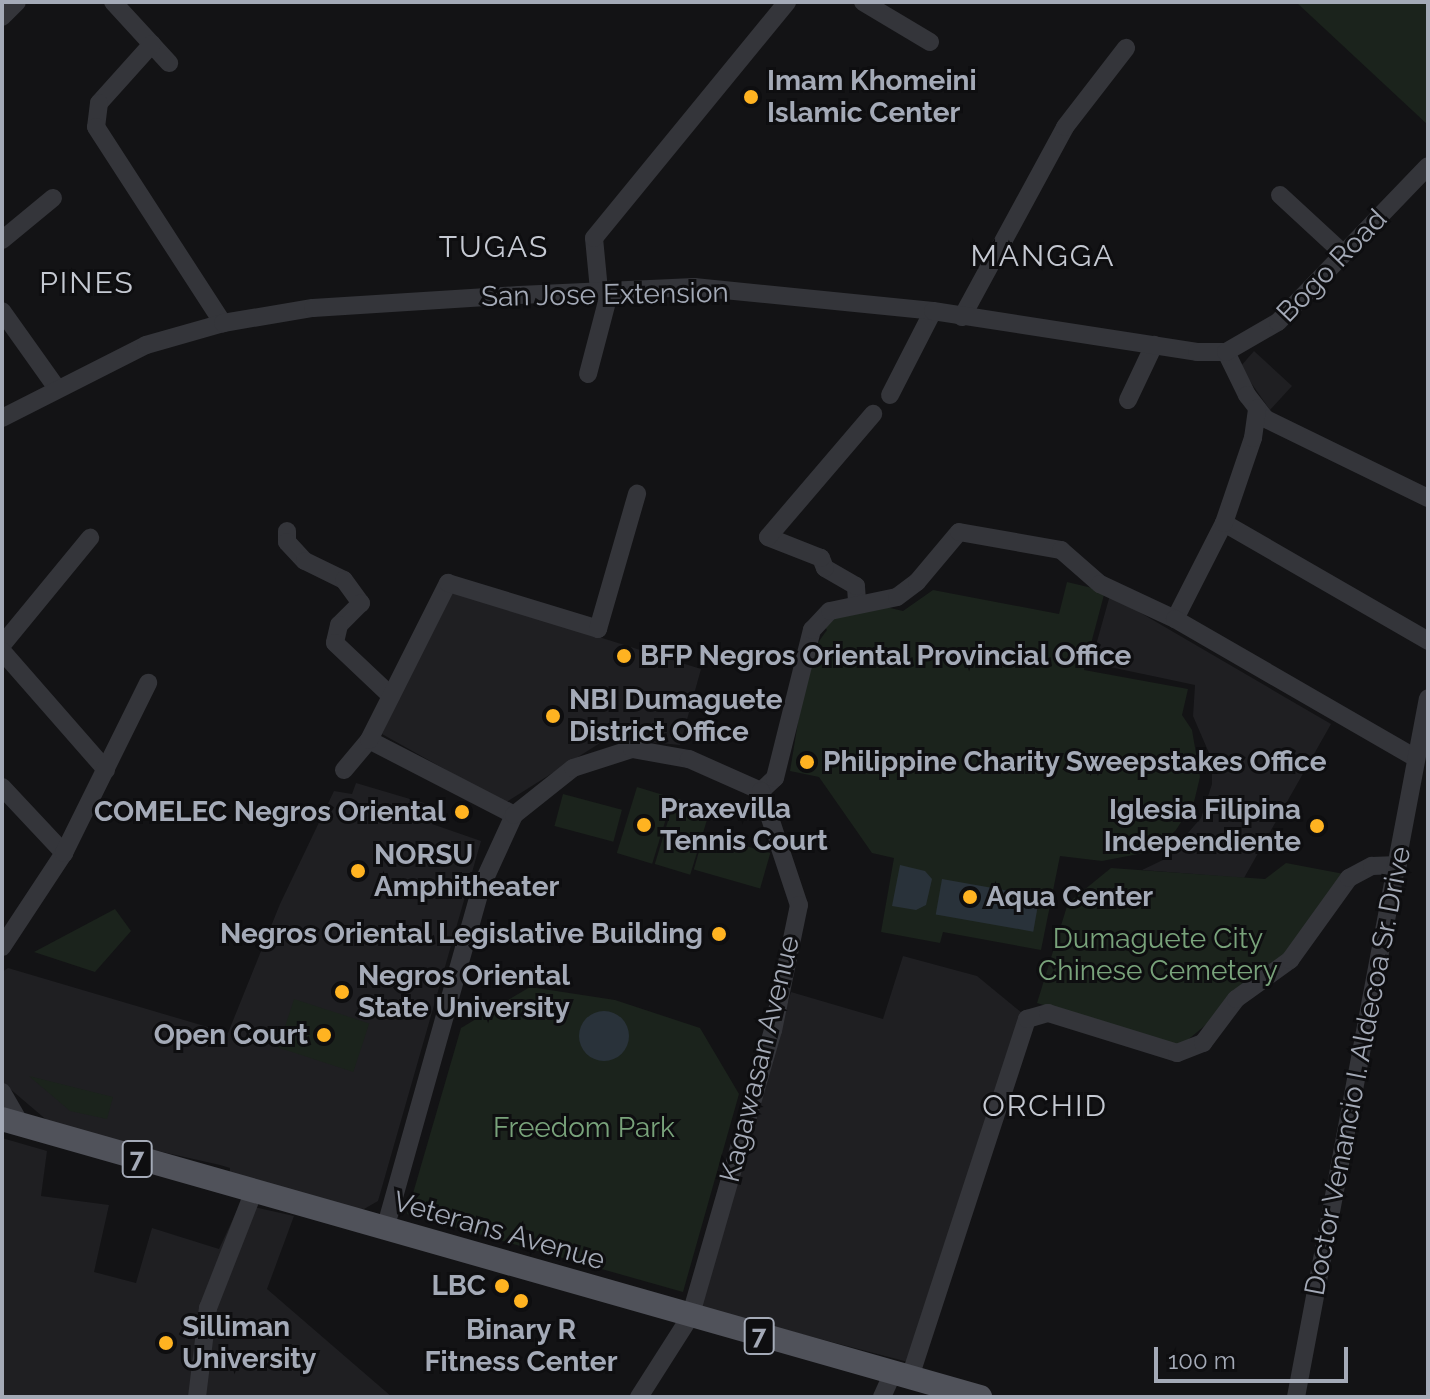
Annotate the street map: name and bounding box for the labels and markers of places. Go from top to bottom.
place label: Imam Khomeini Islamic Center [767,64,977,130]
marker: Imam Khomeini Islamic Center [742,88,760,106]
place label: BFP Negros Oriental Provincial Office [640,639,1134,673]
marker: BFP Negros Oriental Provincial Office [615,647,633,665]
place label: NBI Dumaguete District Office [569,683,783,749]
marker: NBI Dumaguete District Office [544,707,562,725]
place label: Philippine Charity Sweepstakes Office [823,745,1327,779]
marker: Philippine Charity Sweepstakes Office [798,753,816,771]
place label: Praxevilla Tennis Court [660,792,828,858]
place label: Iglesia Filipina Independiente [1104,793,1301,859]
place label: COMELEC Negros Oriental [94,795,446,829]
marker: COMELEC Negros Oriental [453,803,471,821]
marker: Praxevilla Tennis Court [635,816,653,834]
marker: Iglesia Filipina Independiente [1308,817,1326,835]
place label: NORSU Amphitheater [374,838,559,904]
marker: NORSU Amphitheater [349,862,367,880]
place label: Aqua Center [986,880,1153,914]
marker: Aqua Center [961,888,979,906]
place label: Negros Oriental Legislative Building [219,917,703,951]
marker: Negros Oriental Legislative Building [710,925,728,943]
place label: Negros Oriental State University [358,959,570,1025]
marker: Negros Oriental State University [333,983,351,1001]
place label: Open Court [154,1018,308,1052]
marker: Open Court [315,1026,333,1044]
place label: LBC [431,1269,486,1303]
marker: LBC [493,1277,511,1295]
marker: Binary R Fitness Center [512,1292,530,1310]
place label: Silliman University [182,1310,316,1376]
place label: Binary R Fitness Center [425,1313,617,1379]
marker: Silliman University [157,1334,175,1352]

